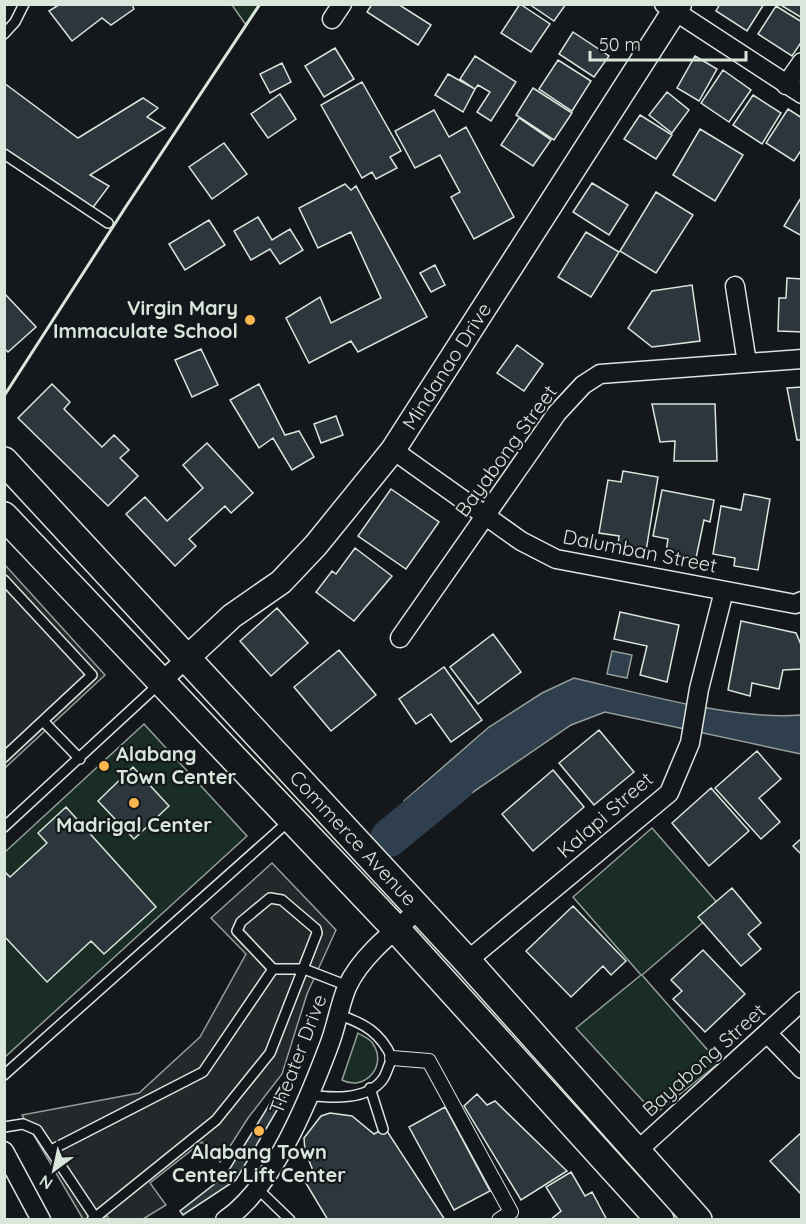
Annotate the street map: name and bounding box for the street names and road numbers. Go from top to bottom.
street label: Mindanao Drive [396,298,496,434]
street label: Bayabong Street [449,380,562,522]
street label: Dalumban Street [561,523,720,578]
street label: Commerce Avenue [285,765,423,911]
street label: Kalapi Street [552,766,658,863]
street label: Theater Drive [263,990,332,1117]
street label: Bayabong Street [637,998,771,1121]

